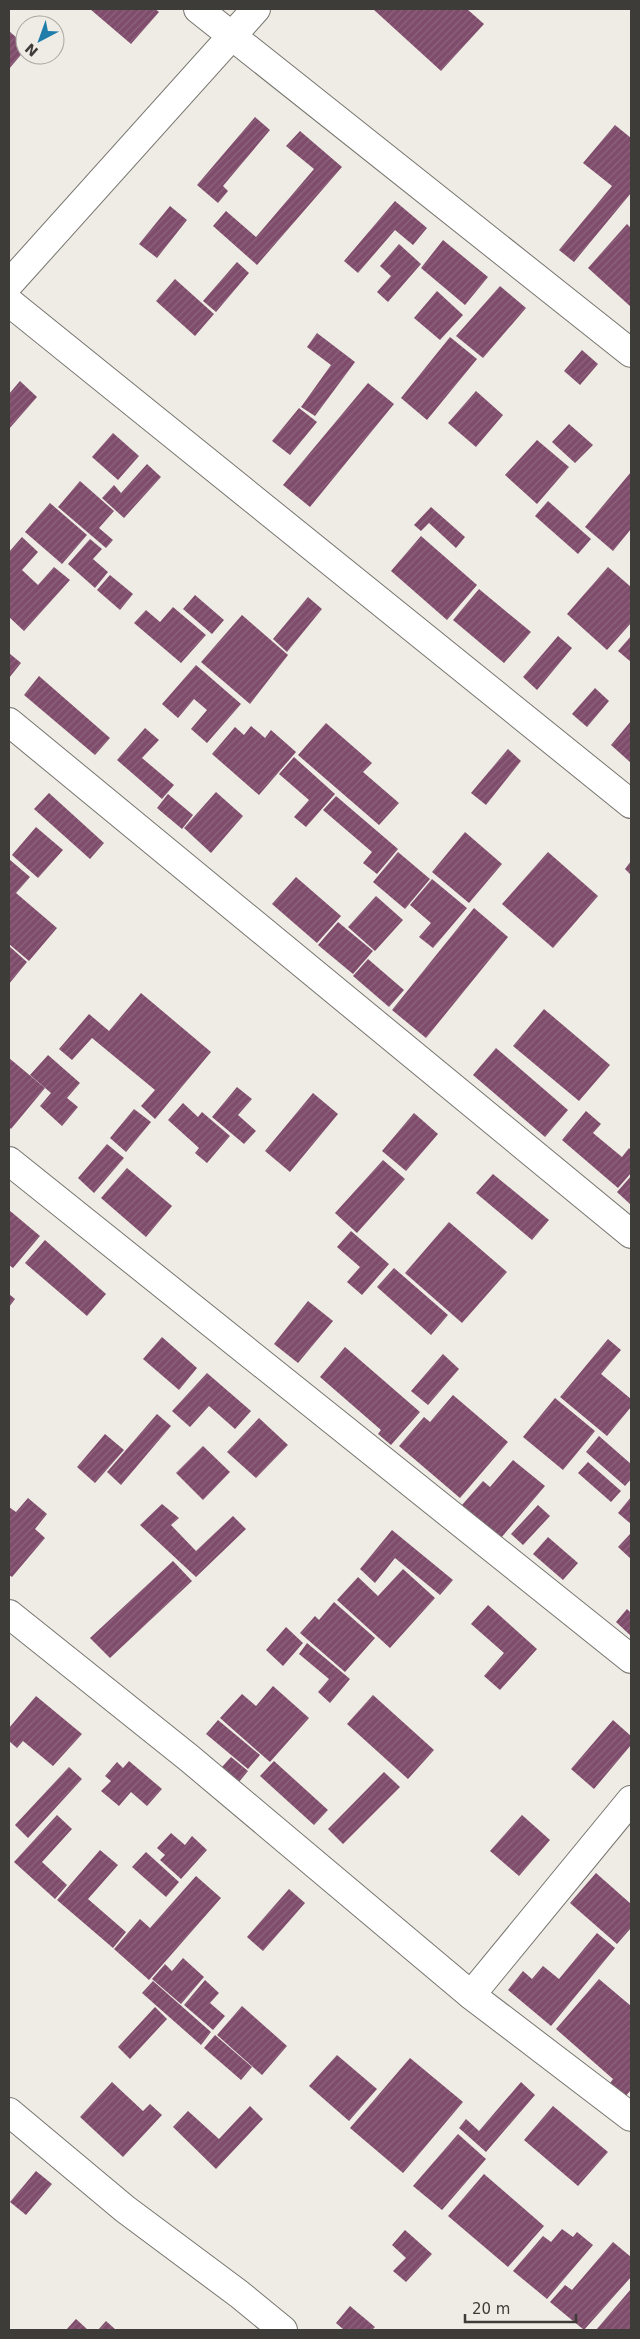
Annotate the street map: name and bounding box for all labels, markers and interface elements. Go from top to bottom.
north arrow [15,15,65,65]
text: N [22,40,41,60]
scale bar [465,2292,576,2324]
text: 20 m [472,2300,510,2318]

